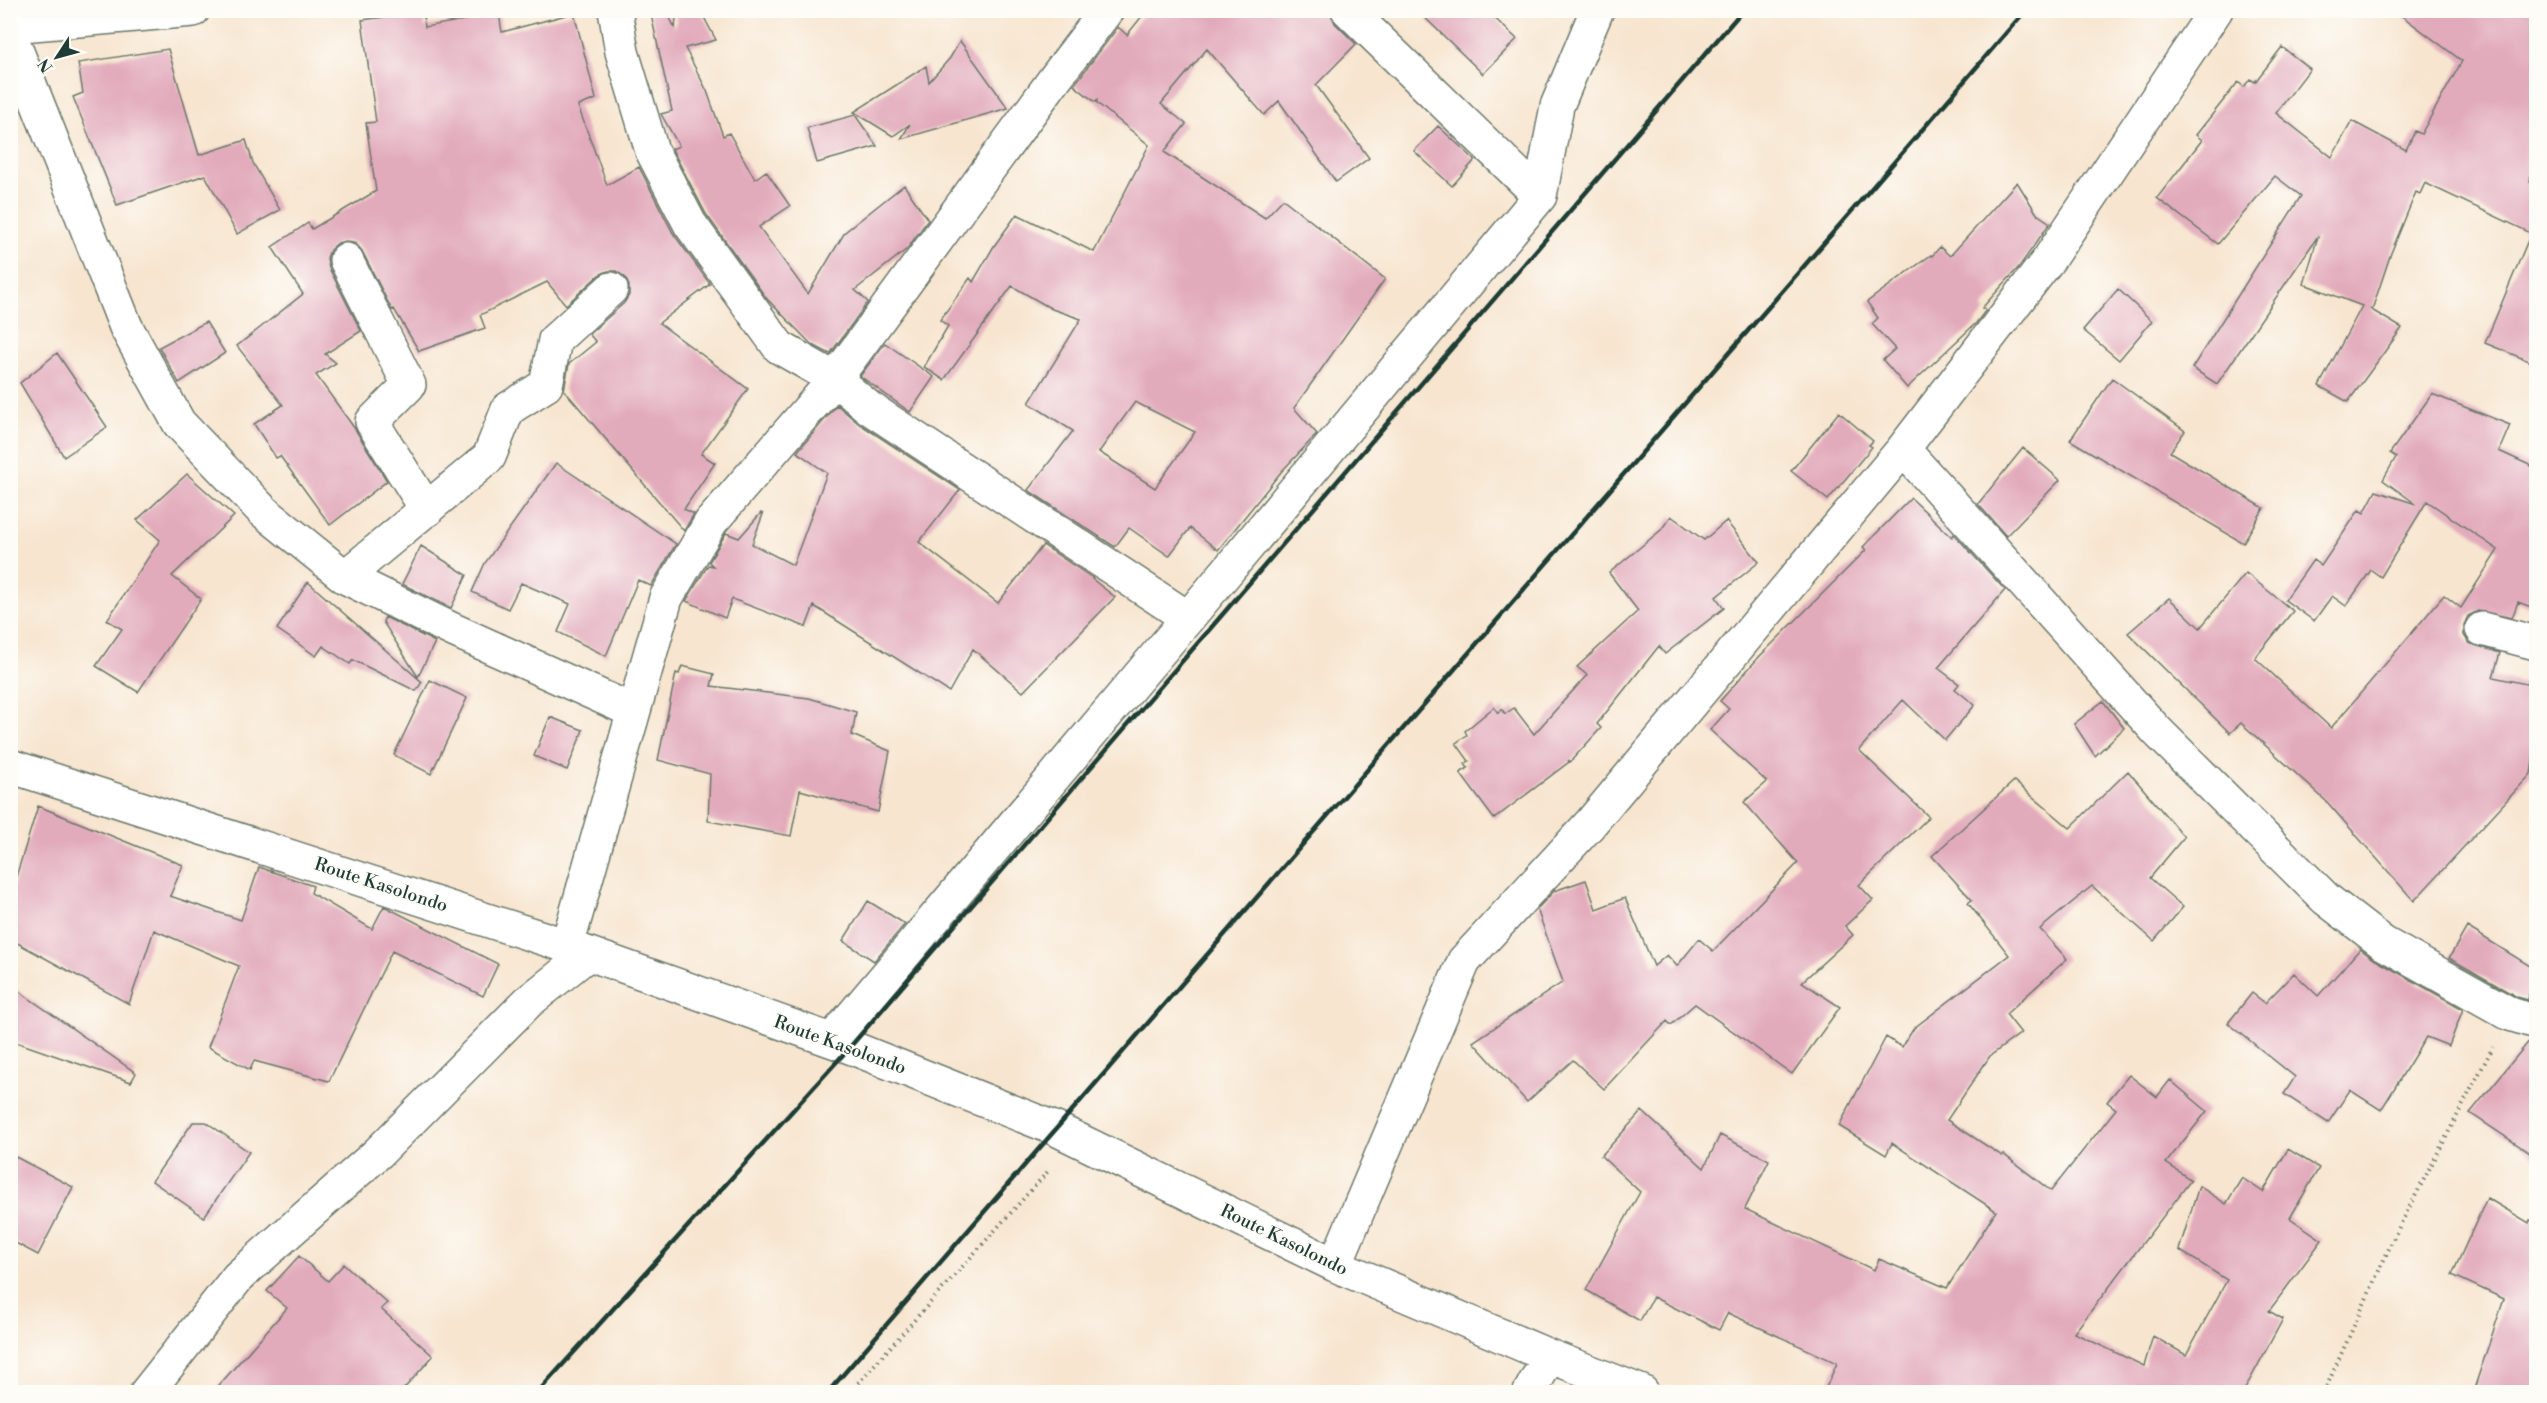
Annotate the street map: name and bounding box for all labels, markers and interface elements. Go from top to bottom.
north arrow [27,27,87,87]
text: N [34,54,57,76]
street label: Route Kasolondo [311,853,451,917]
street label: Route Kasolondo [771,1010,909,1080]
street label: Route Kasolondo [1216,1199,1352,1281]

